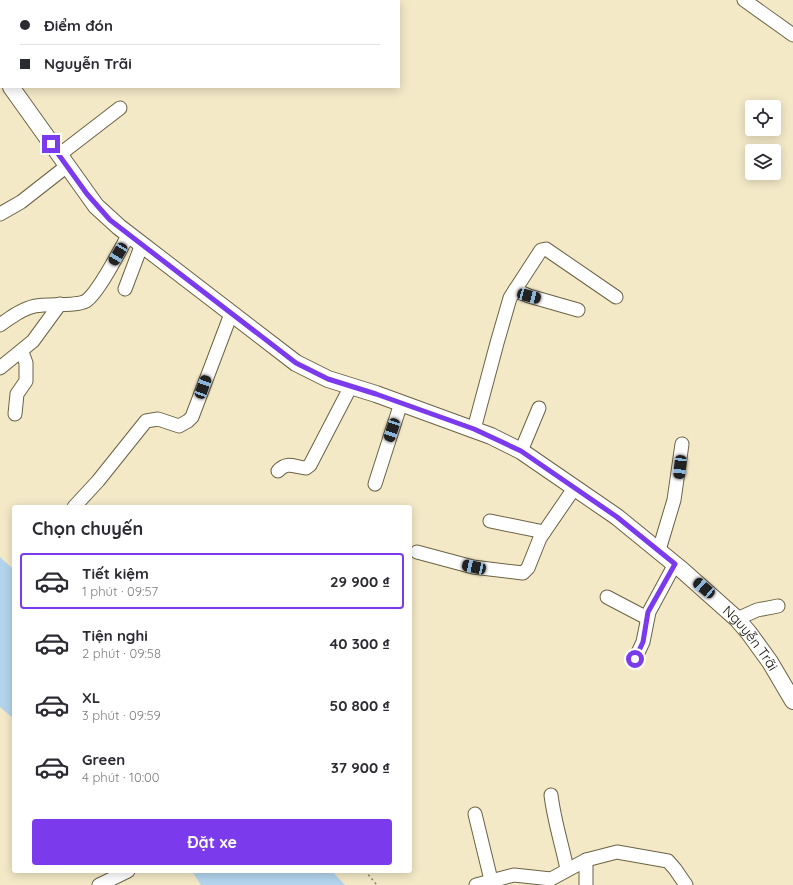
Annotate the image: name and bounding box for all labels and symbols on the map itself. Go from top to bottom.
route end [42,135,60,153]
car [107,241,129,267]
car [516,287,542,305]
car [193,374,213,400]
car [383,417,401,443]
car [673,454,687,480]
car [461,559,487,575]
car [691,576,717,600]
street label: Nguyễn Trãi [719,602,782,674]
route start [626,650,644,668]

